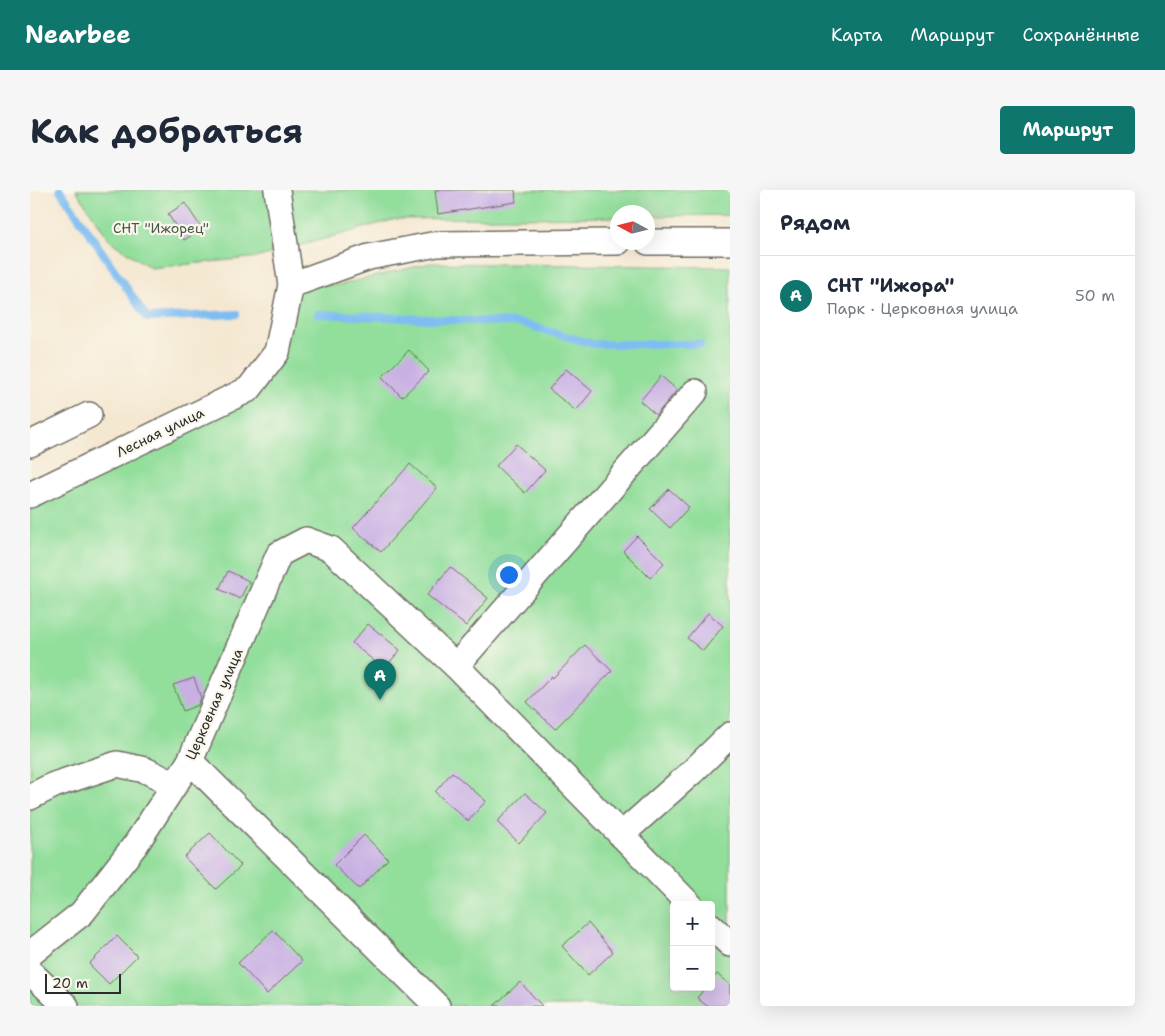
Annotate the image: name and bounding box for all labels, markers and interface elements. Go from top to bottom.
text: Nearbee [25,19,131,51]
text: Карта [831,23,882,47]
text: Маршрут [910,23,994,47]
text: Сохранённые [1022,23,1140,47]
button: Маршрут [1000,106,1135,154]
text: Как добраться [30,107,303,154]
north arrow [610,205,655,250]
text: Рядом [780,209,850,237]
park label: СНТ "Ижорец" [113,219,209,237]
text: СНТ "Ижора" [827,273,954,298]
text: A [790,285,802,306]
text: 50 m [1075,285,1115,306]
text: Парк · Церковная улица [827,298,1018,319]
street label: Лесная улица [113,403,207,461]
your location [496,562,522,588]
street label: Церковная улица [181,645,247,763]
pin: A [364,659,396,700]
map controls [670,901,715,991]
button: + [670,901,715,946]
button: − [670,946,715,991]
scale bar [45,971,121,994]
text: 20 m [52,974,88,992]

